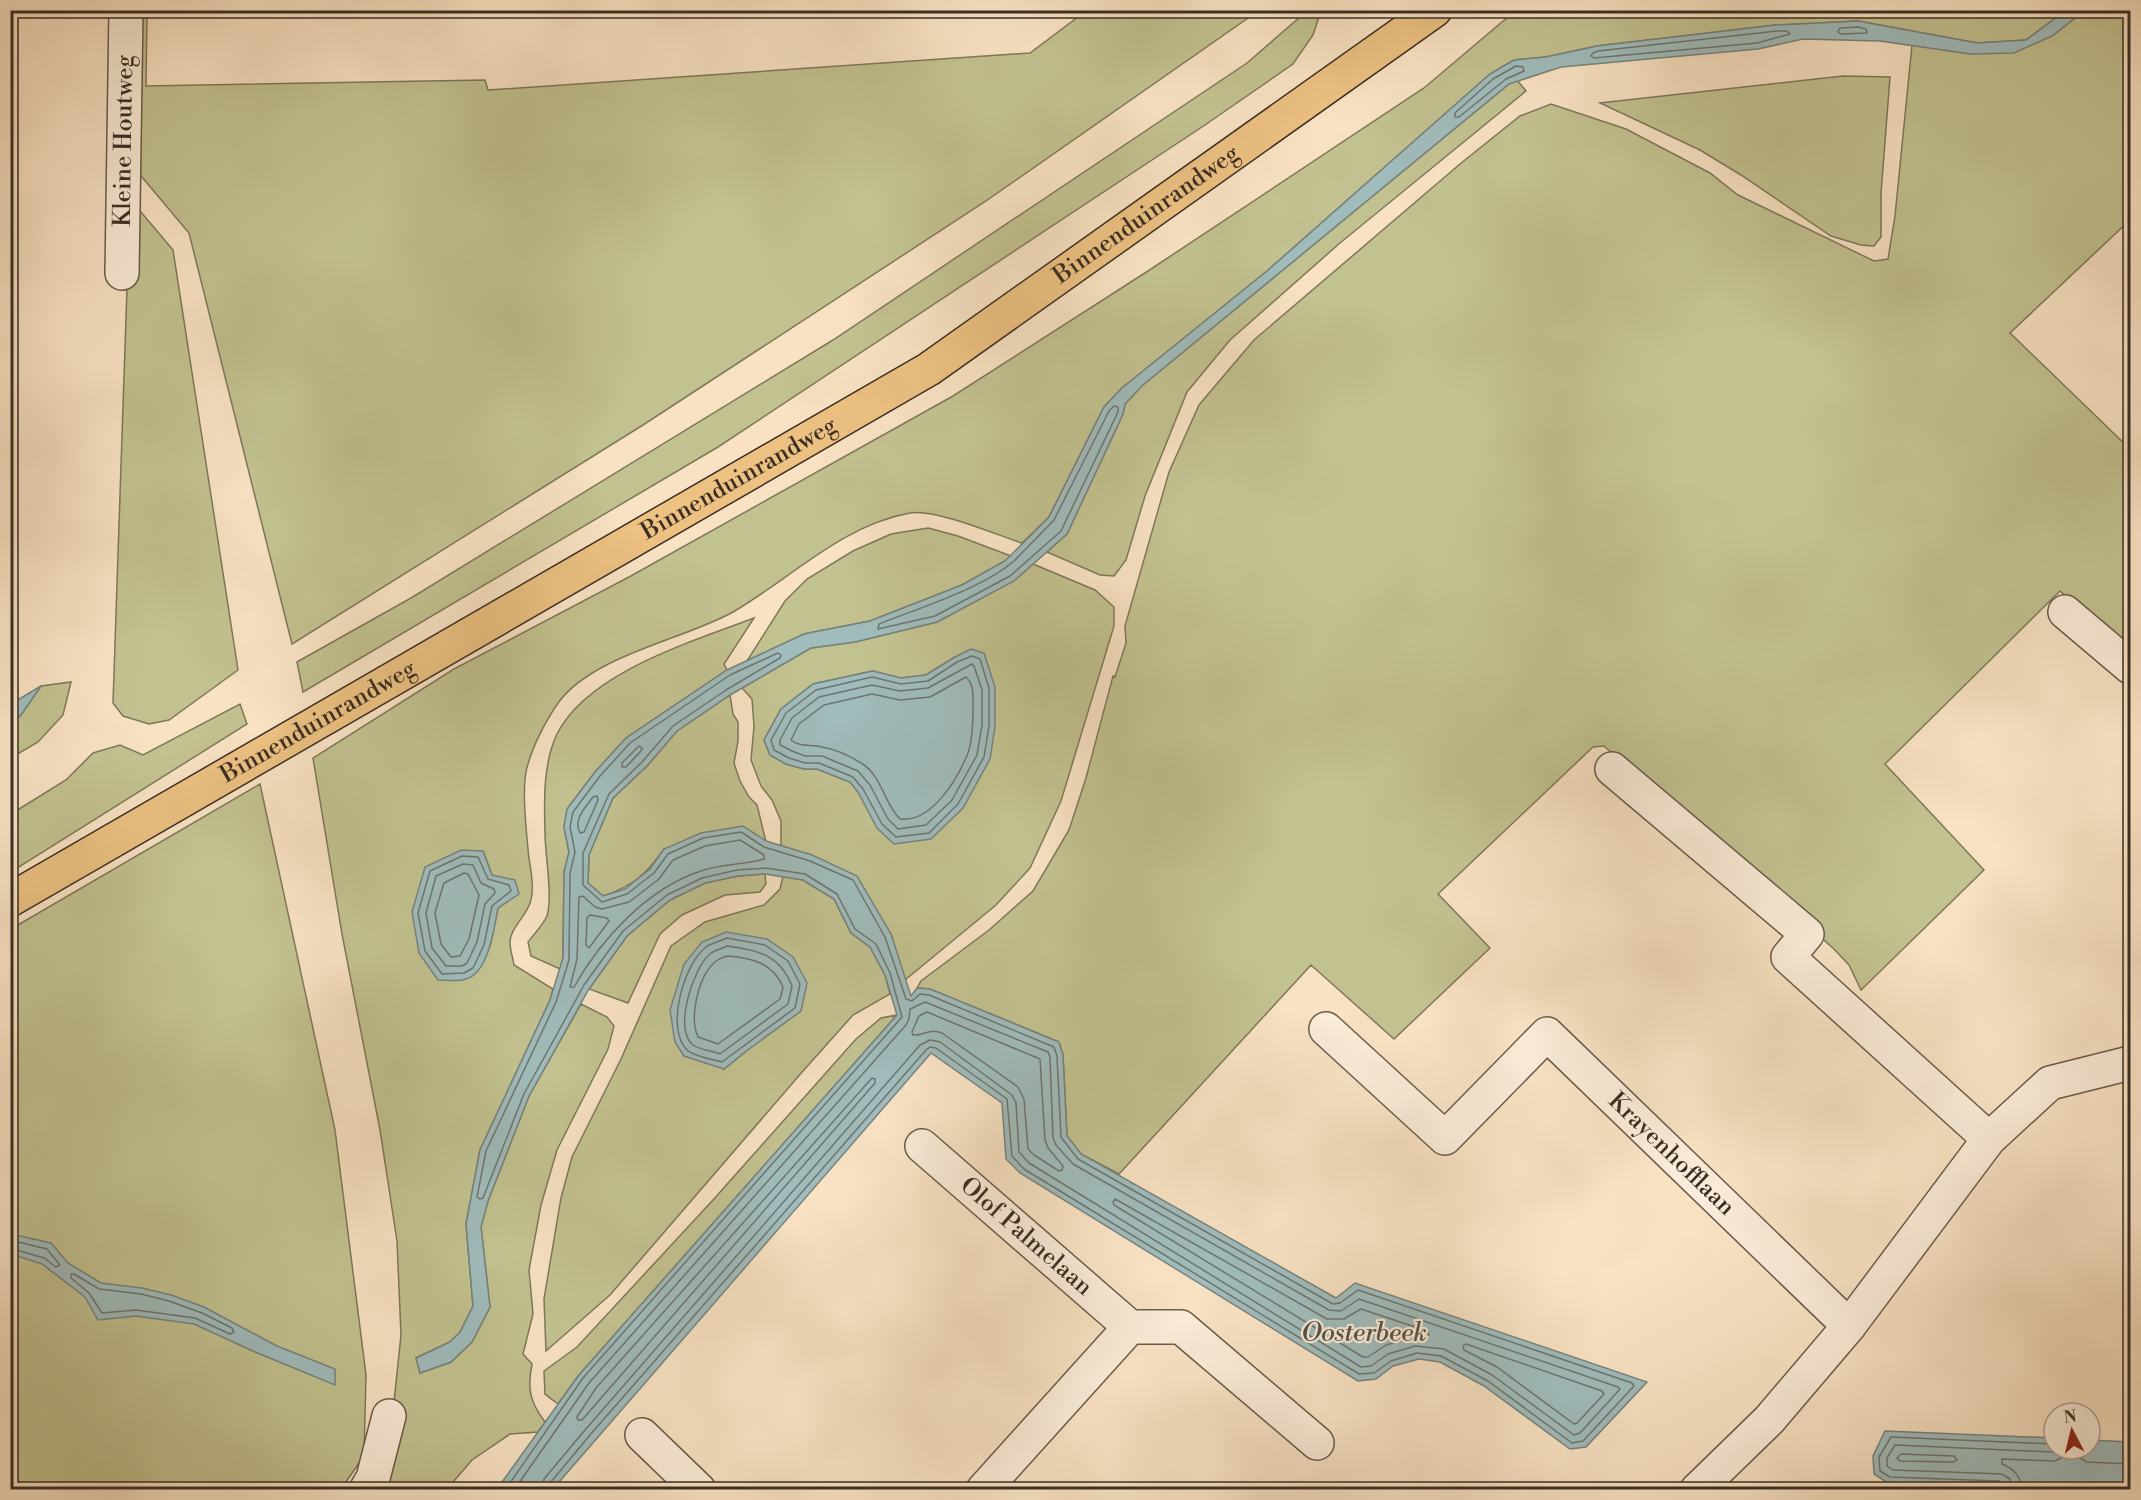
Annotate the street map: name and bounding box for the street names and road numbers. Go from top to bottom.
street label: Kleine Houtweg [108,54,140,227]
street label: Binnenduinrandweg [1047,138,1246,291]
street label: Binnenduinrandweg [635,410,843,548]
street label: Binnenduinrandweg [214,653,422,791]
street label: Krayenhofflaan [1602,1086,1741,1222]
street label: Olof Palmelaan [954,1171,1099,1302]

